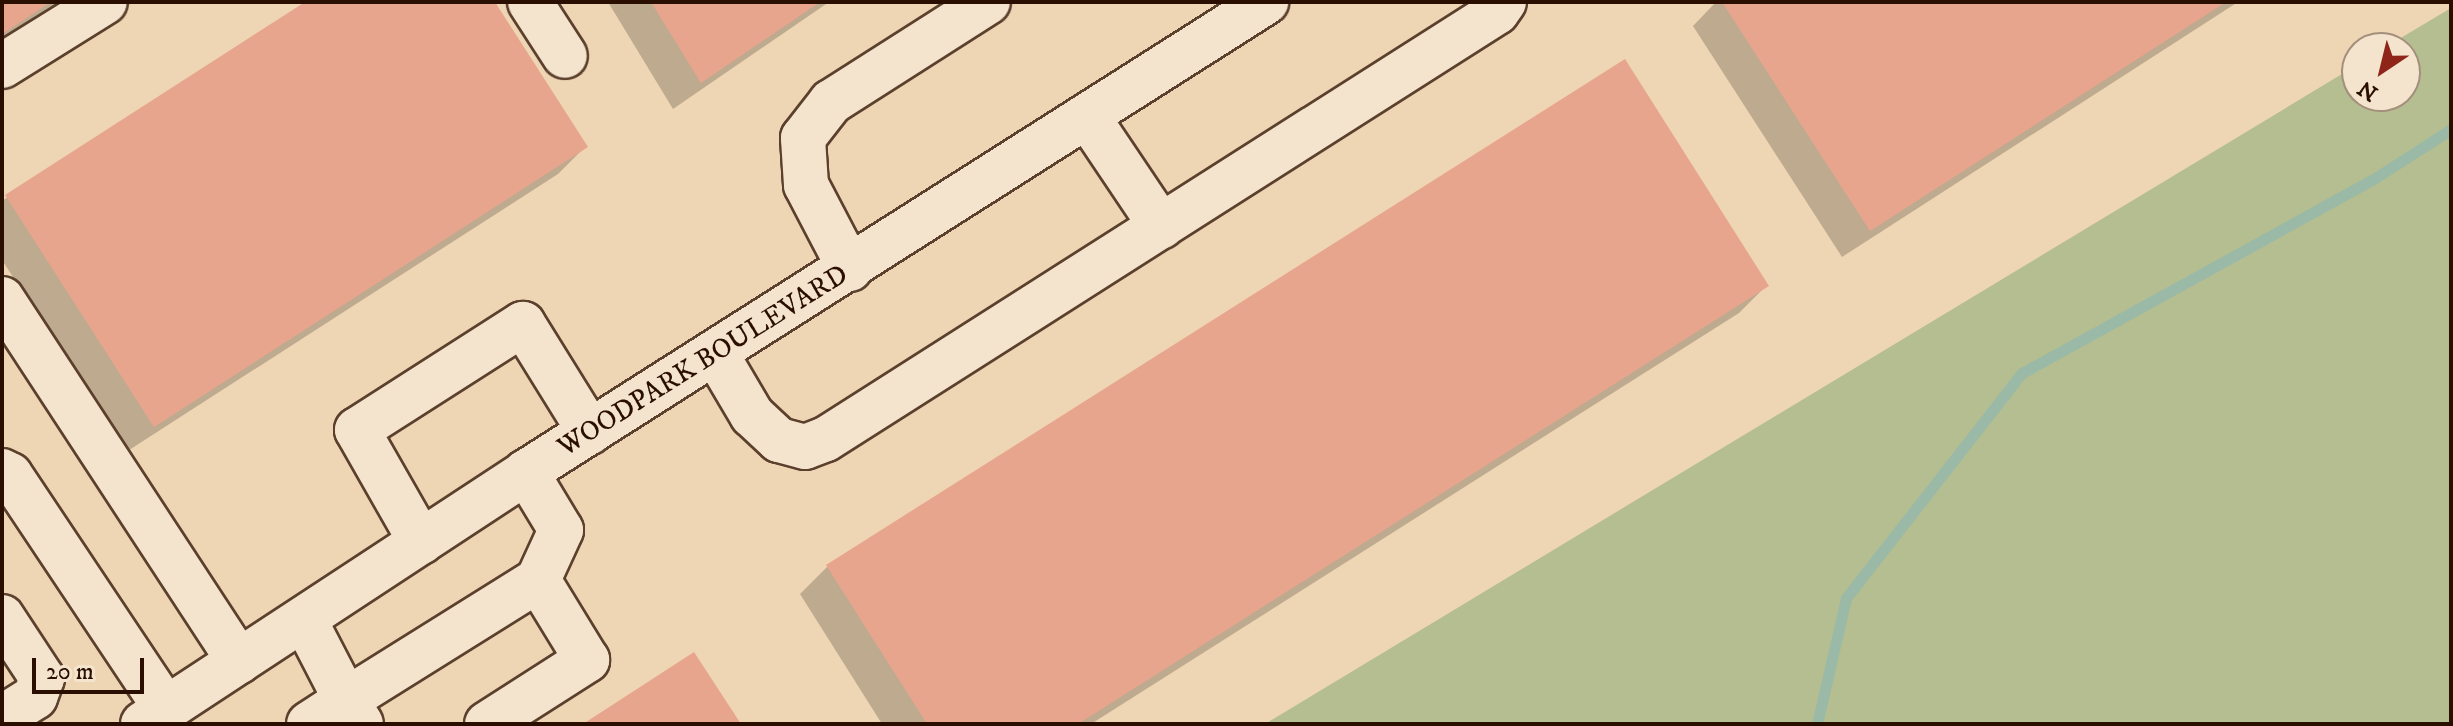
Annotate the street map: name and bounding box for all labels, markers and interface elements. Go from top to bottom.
north arrow [2341,32,2421,112]
text: N [2353,74,2383,107]
street label: WOODPARK BOULEVARD [552,258,854,464]
scale bar [36,642,148,692]
text: 20 m [46,657,94,687]

